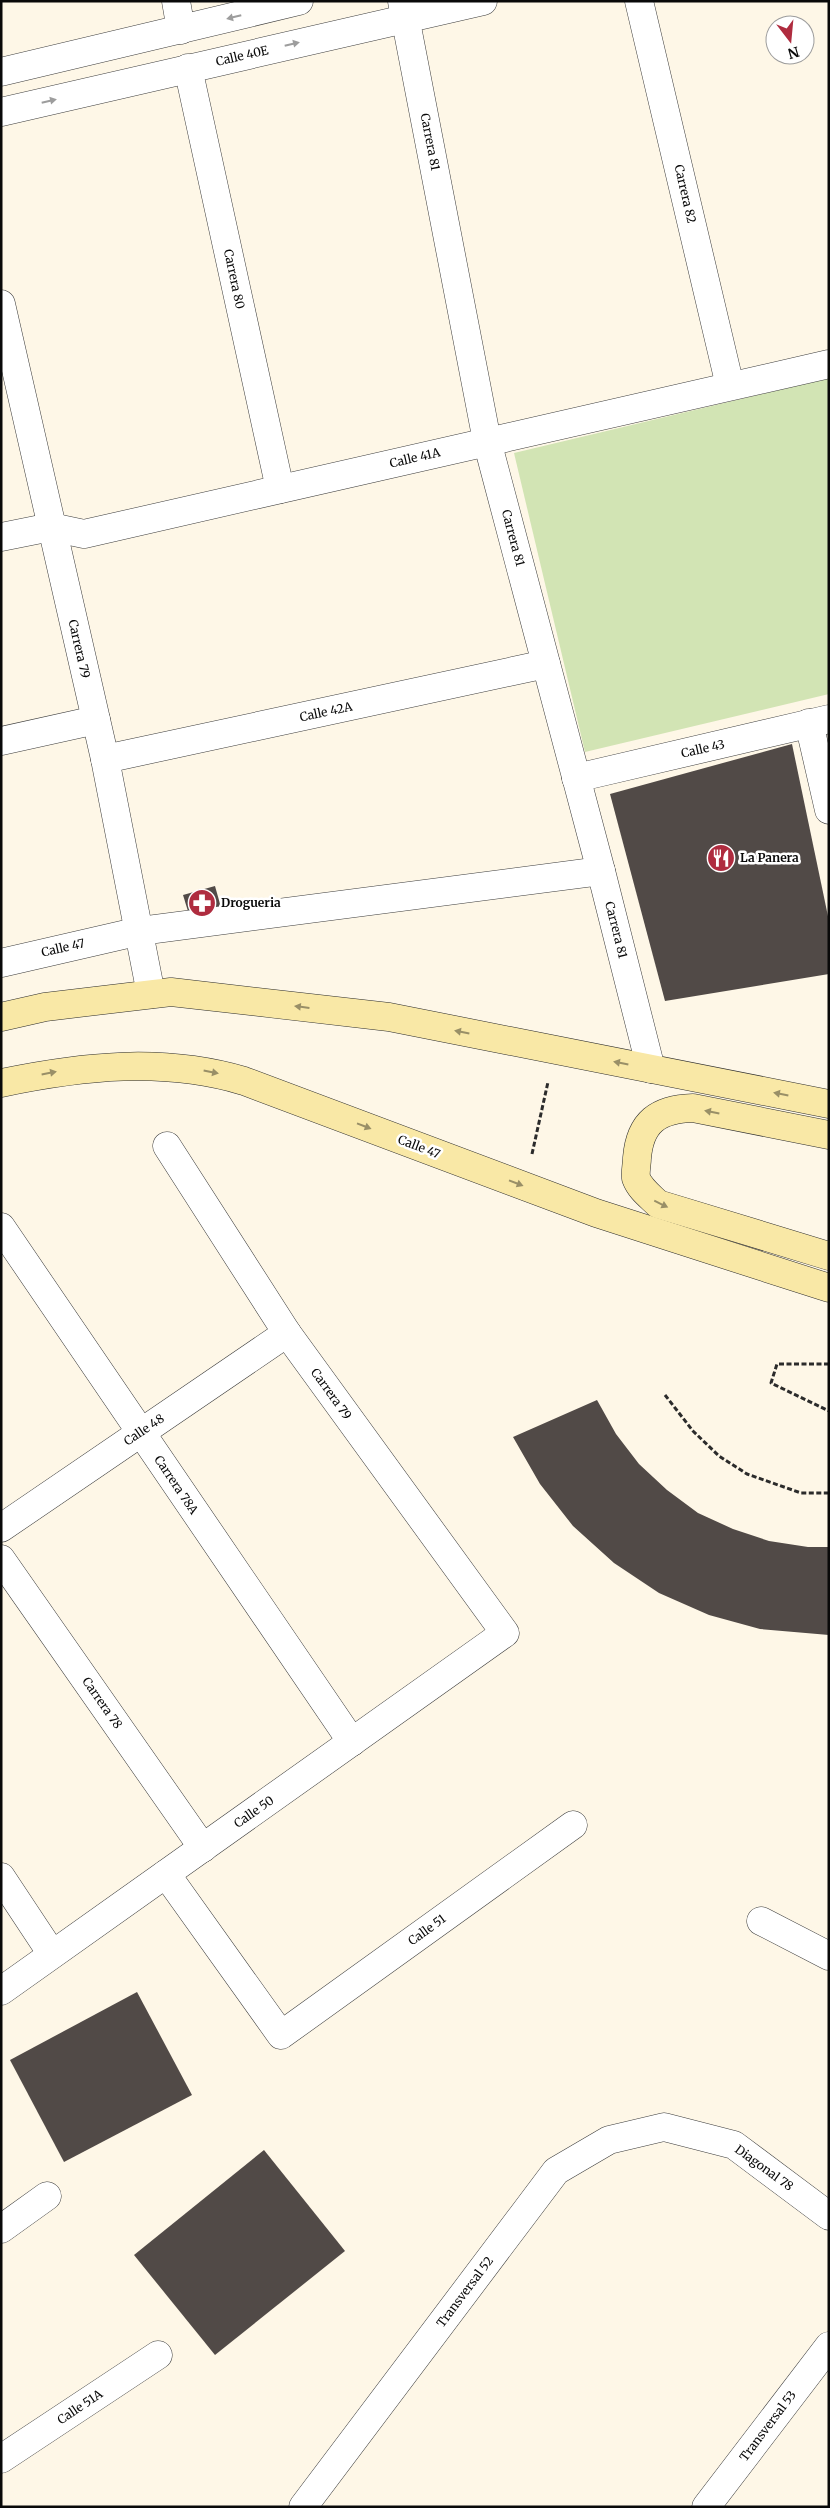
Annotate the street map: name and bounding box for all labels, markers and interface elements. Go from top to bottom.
one-way arrow [227,13,242,21]
north arrow [765,15,815,65]
one-way arrow [285,40,300,48]
street label: Calle 40E [214,42,270,69]
text: N [786,42,801,63]
one-way arrow [41,97,56,105]
street label: Carrera 81 [418,112,443,172]
street label: Carrera 82 [671,163,700,225]
street label: Carrera 80 [221,248,248,310]
street label: Calle 41A [388,444,442,471]
street label: Carrera 81 [499,508,528,568]
street label: Carrera 79 [65,618,94,680]
street label: Calle 42A [298,699,354,724]
street label: Calle 43 [680,736,726,761]
restaurant icon: La Panera [706,843,736,873]
place label: La Panera [740,850,799,865]
pharmacy icon: Drogueria [187,888,217,918]
place label: Drogueria [221,895,281,910]
street label: Carrera 81 [602,900,631,960]
street label: Calle 47 [40,935,86,960]
one-way arrow [293,1003,309,1011]
one-way arrow [454,1027,470,1035]
one-way arrow [614,1059,629,1067]
one-way arrow [41,1068,57,1076]
one-way arrow [203,1068,219,1076]
one-way arrow [773,1090,789,1098]
one-way arrow [705,1108,720,1116]
one-way arrow [356,1123,371,1130]
street label: Calle 47 [396,1132,443,1161]
one-way arrow [508,1180,523,1187]
one-way arrow [654,1200,668,1208]
street label: Carrera 79 [308,1365,355,1422]
street label: Calle 48 [121,1411,167,1449]
street label: Carrera 78A [151,1452,202,1517]
street label: Carrera 78 [79,1674,126,1731]
street label: Calle 50 [231,1792,277,1831]
street label: Calle 51 [405,1911,449,1948]
street label: Diagonal 78 [732,2142,796,2194]
street label: Transversal 52 [433,2253,496,2330]
street label: Calle 51A [54,2386,106,2427]
street label: Transversal 53 [736,2387,799,2464]

